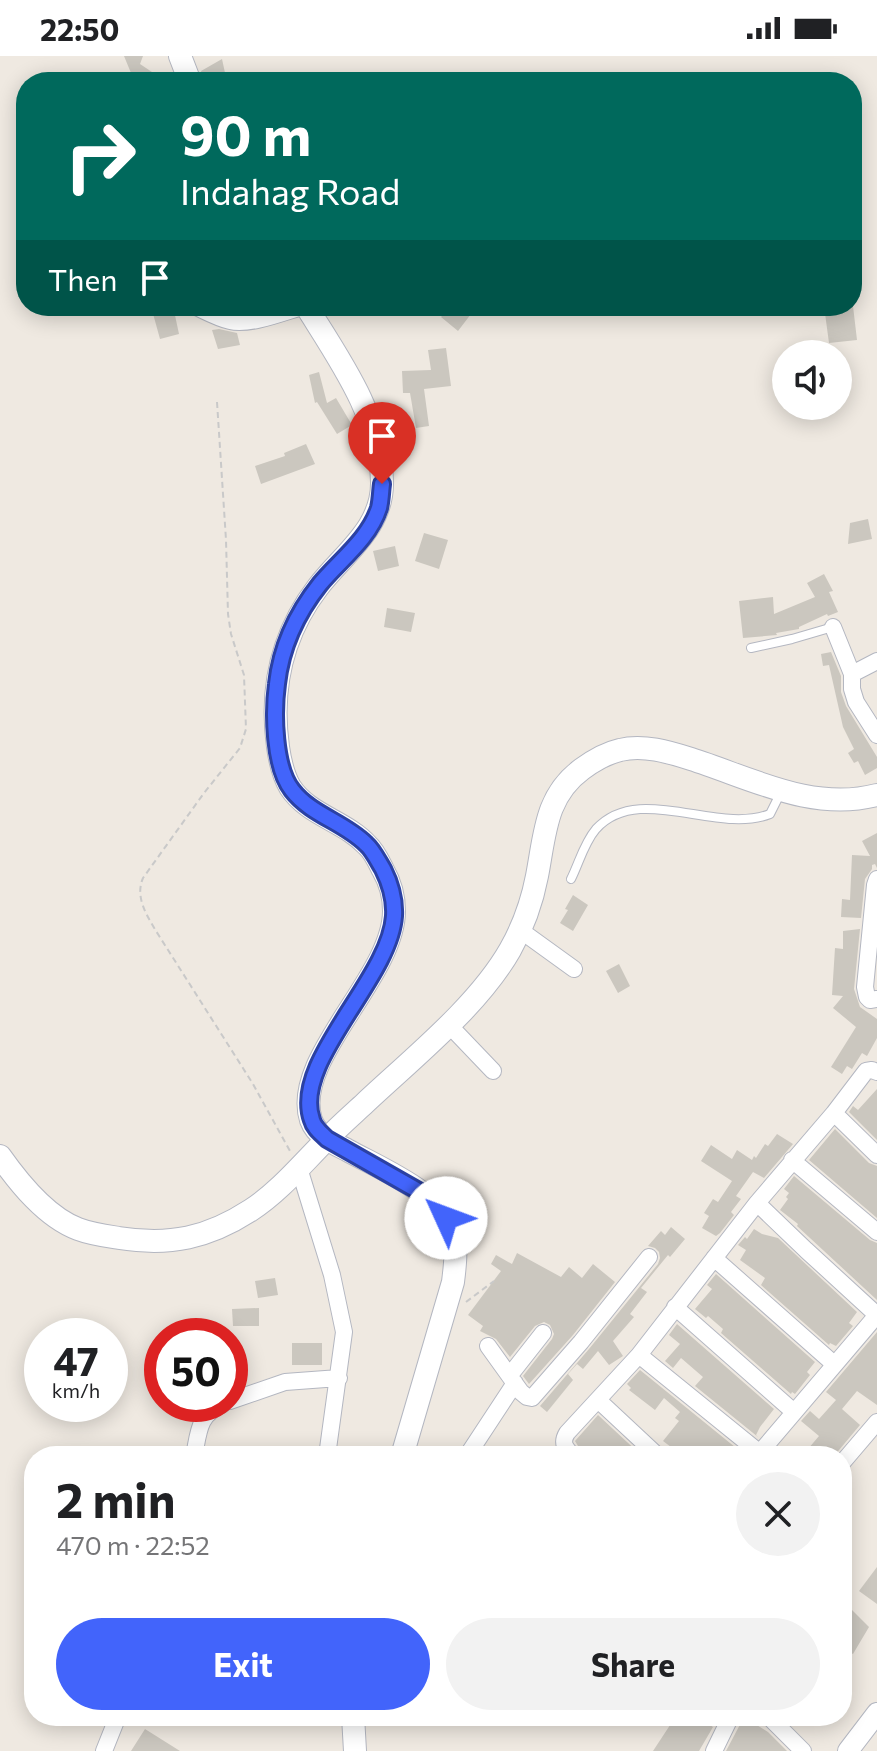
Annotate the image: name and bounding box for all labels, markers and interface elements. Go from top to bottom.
text: 22:50 [40,10,120,47]
text: 90 m [180,99,311,168]
icon: right [48,104,152,208]
text: Indahag Road [180,168,400,212]
icon: arrive [133,256,177,300]
text: Then [48,260,117,297]
map controls [772,340,852,420]
button: sound [772,340,852,420]
pin [348,402,416,484]
icon: arrive [360,414,404,458]
position arrow [404,1176,488,1260]
speed limit sign: 50 [144,1318,248,1422]
text: 47 [53,1335,99,1384]
text: km/h [52,1378,100,1402]
text: 2 min [56,1469,176,1528]
button: close [736,1472,820,1556]
text: 470 m · 22:52 [56,1529,210,1560]
button: Exit [56,1618,430,1710]
button: Share [446,1618,820,1710]

